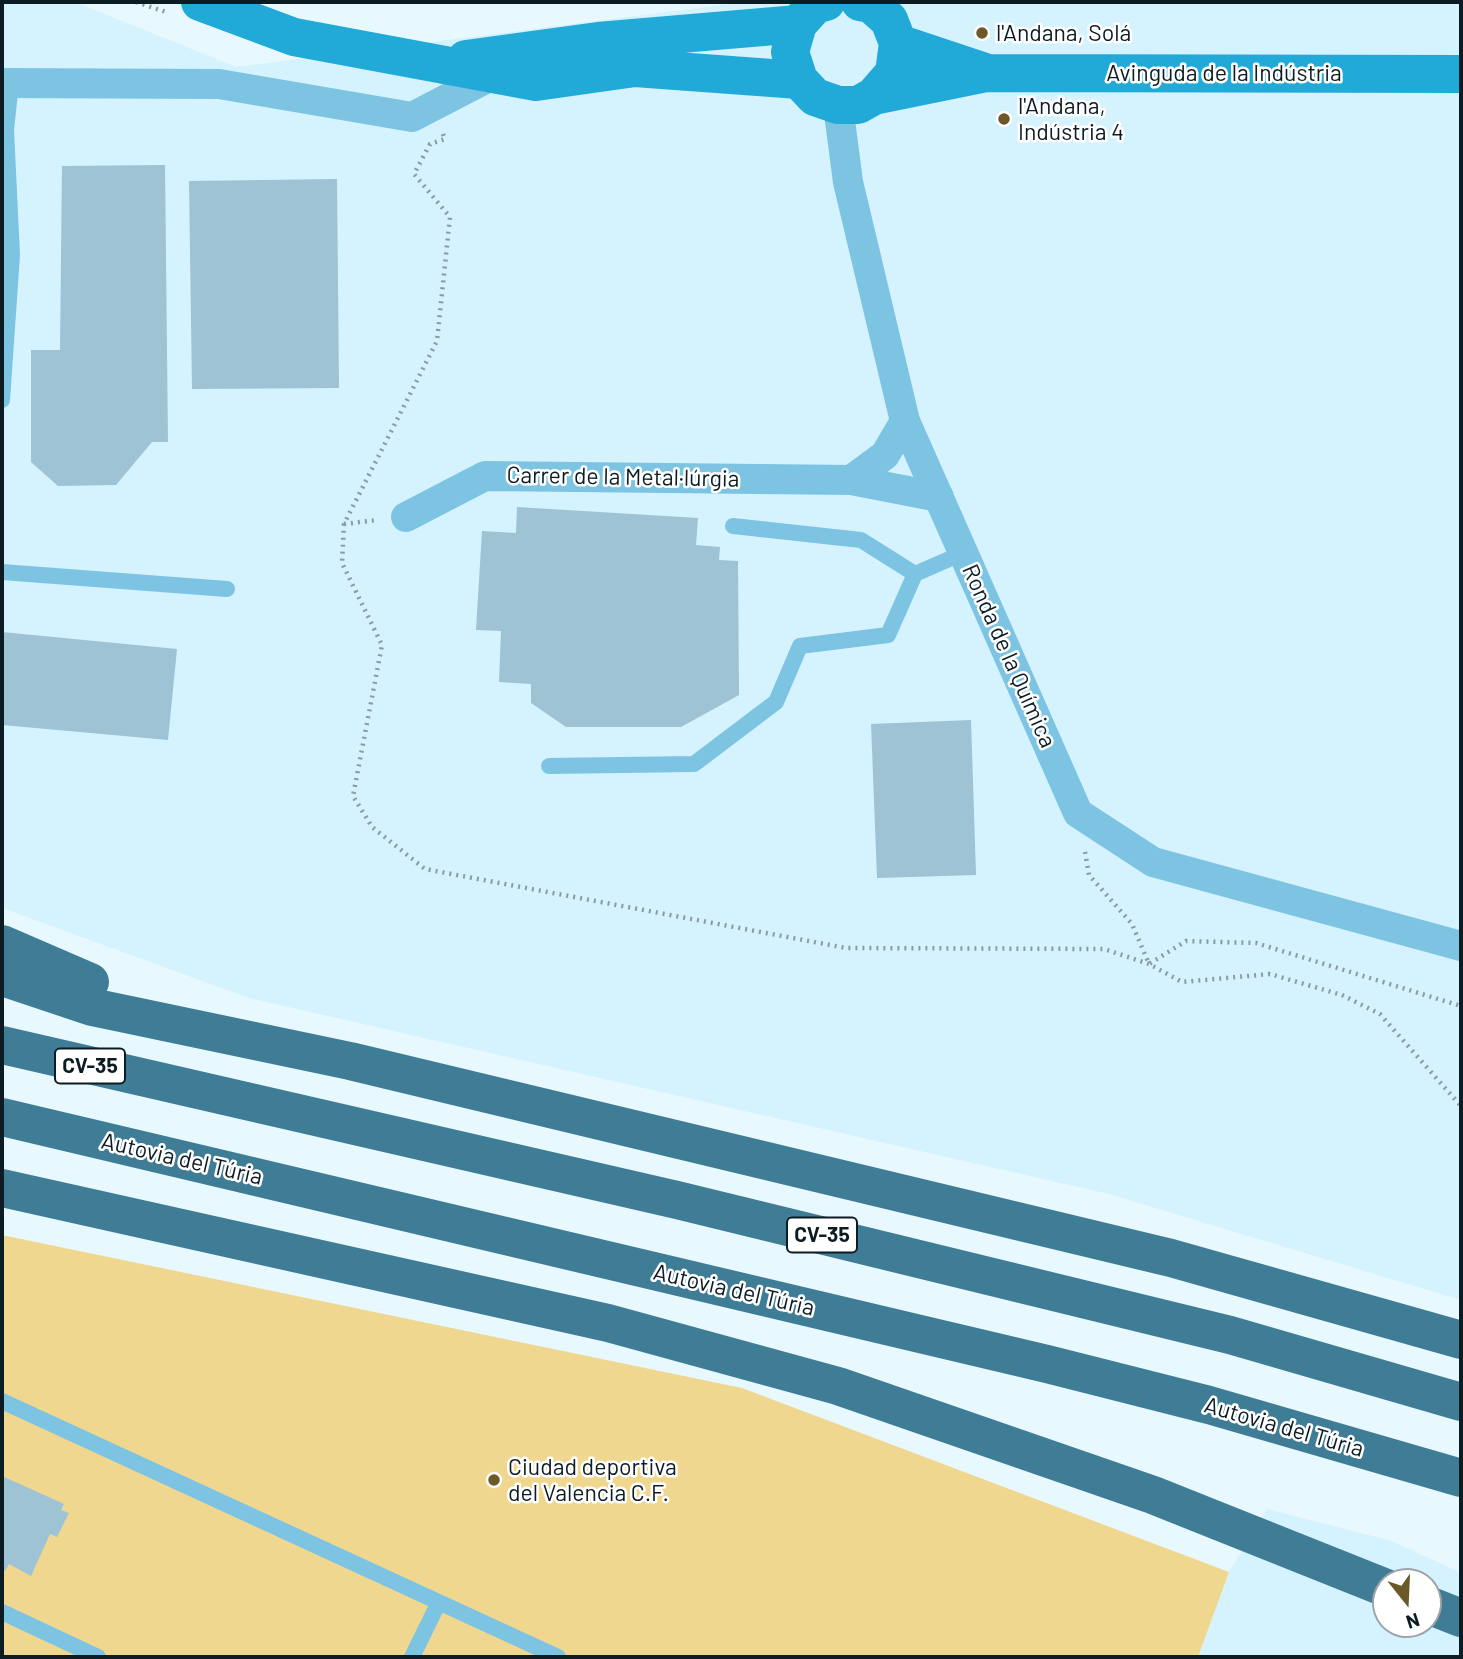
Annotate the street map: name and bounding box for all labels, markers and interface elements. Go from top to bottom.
place label: l'Andana, Solá [996,19,1131,47]
marker: l'Andana, Solá [974,25,990,41]
street label: Avinguda de la Indústria [1106,59,1342,87]
place label: l'Andana, Indústria 4 [1018,92,1124,146]
marker: l'Andana, Indústria 4 [996,111,1012,127]
street label: Carrer de la Metal·lúrgia [506,461,740,493]
street label: Ronda de la Química [956,560,1062,752]
road number: CV-35 [55,1048,125,1084]
street label: Autovia del Túria [99,1127,265,1191]
road number: CV-35 [787,1218,857,1252]
street label: Autovia del Túria [651,1258,817,1322]
street label: Autovia del Túria [1201,1391,1367,1463]
place label: Ciudad deportiva del Valencia C.F. [508,1453,677,1507]
marker: Ciudad deportiva del Valencia C.F. [486,1472,502,1488]
north arrow [1372,1568,1442,1638]
text: N [1403,1609,1423,1634]

